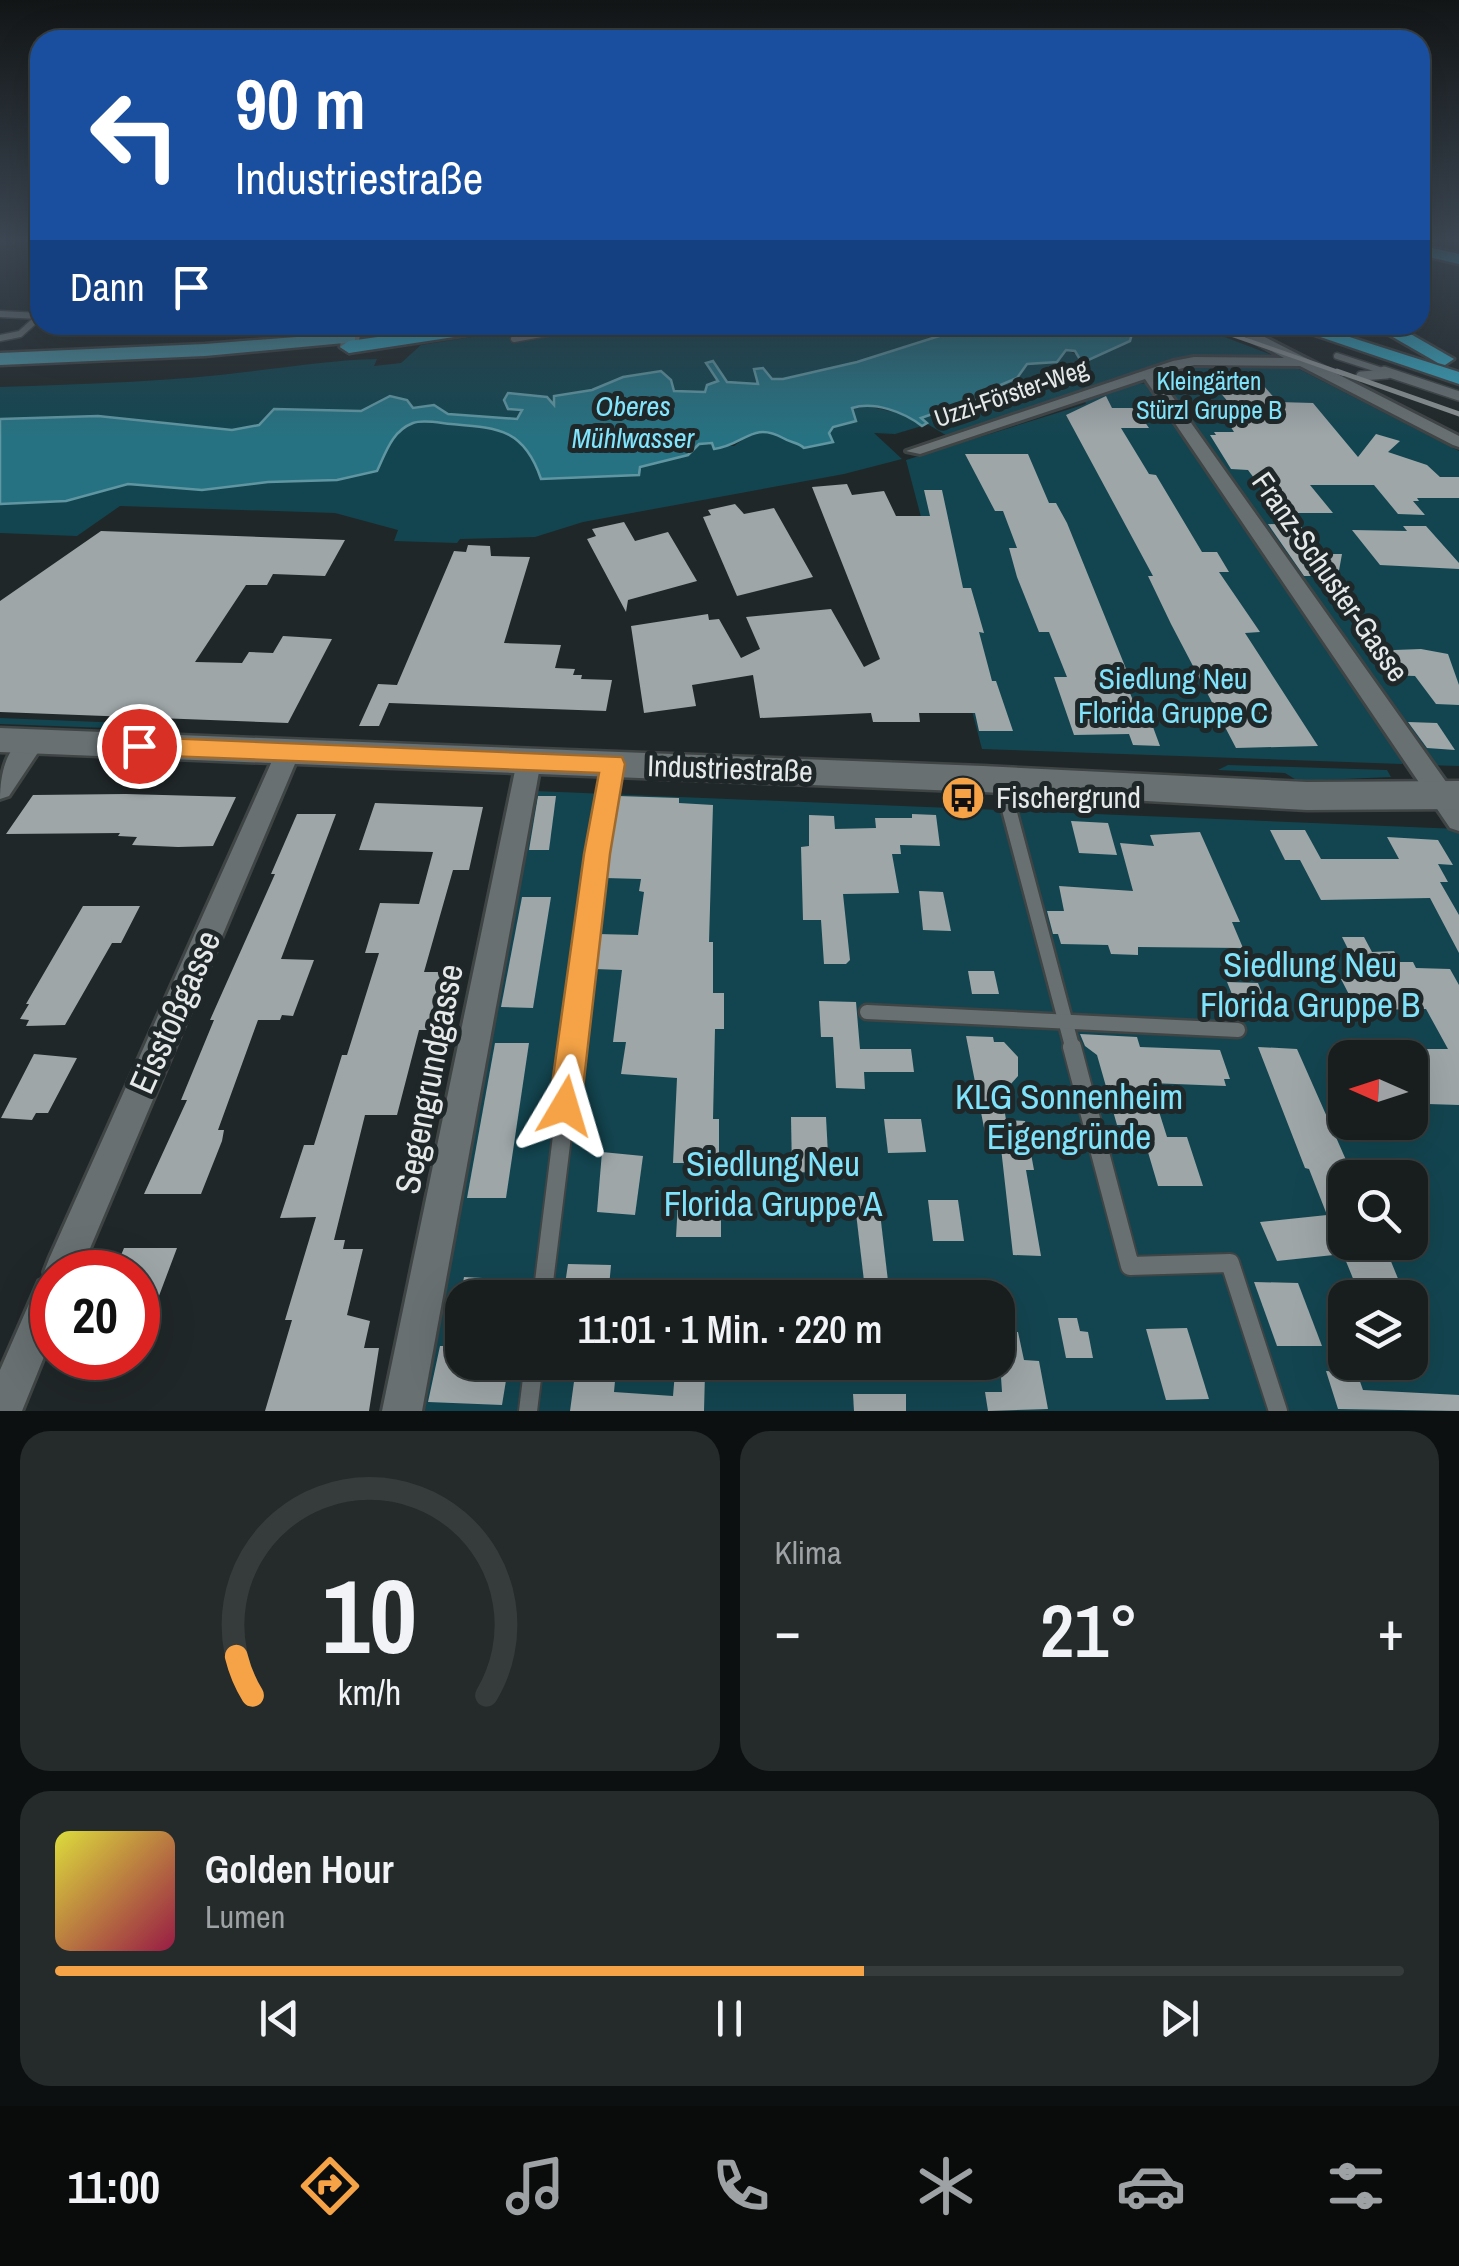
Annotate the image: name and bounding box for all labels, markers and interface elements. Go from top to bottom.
text: 90 m [235,57,366,151]
icon: left [70,70,200,200]
text: Industriestraße [235,147,483,208]
icon: arrive [164,260,219,315]
text: Dann [70,262,144,313]
street label: Uzzi-Förster-Weg [930,351,1093,435]
park label: Kleingärten Stürzl Gruppe B [1136,364,1282,427]
water label: Oberes Mühlwasser [572,387,696,457]
street label: Franz-Schuster-Gasse [1243,464,1418,689]
park label: Siedlung Neu Florida Gruppe C [1078,658,1268,732]
pin [97,704,182,789]
icon: arrive [112,719,167,774]
street label: Industriestraße [647,745,813,791]
bus stop icon: Fischergrund [940,775,986,821]
place label: Fischergrund [996,777,1141,817]
street label: Eisstoßgasse [118,923,231,1101]
park label: Siedlung Neu Florida Gruppe B [1200,941,1420,1028]
street label: Segengrundgasse [383,960,474,1198]
north arrow [1328,1040,1428,1140]
map controls [1328,1040,1428,1380]
position arrow [513,1054,617,1158]
park label: KLG Sonnenheim Eigengründe [955,1073,1183,1160]
park label: Siedlung Neu Florida Gruppe A [664,1140,883,1227]
button: search [1328,1160,1428,1260]
speed limit sign: 20 [30,1250,160,1380]
button: layers [1328,1280,1428,1380]
text: 11:01 · 1 Min. · 220 m [578,1304,882,1355]
text: Klima [775,1531,842,1574]
text: 10 [322,1545,417,1685]
text: 21° [1040,1579,1138,1680]
text: − [775,1593,801,1667]
text: + [1378,1593,1404,1667]
text: km/h [338,1668,402,1716]
text: Golden Hour [205,1844,394,1895]
text: Lumen [205,1895,285,1938]
icon: previous [252,1991,307,2046]
icon: pause [702,1991,757,2046]
icon: next [1152,1991,1207,2046]
icon: directions [295,2151,365,2221]
icon: music [500,2151,570,2221]
icon: phone [706,2151,776,2221]
icon: climate [911,2151,981,2221]
icon: car [1116,2151,1186,2221]
icon: filters [1321,2151,1391,2221]
text: 11:00 [68,2156,160,2217]

